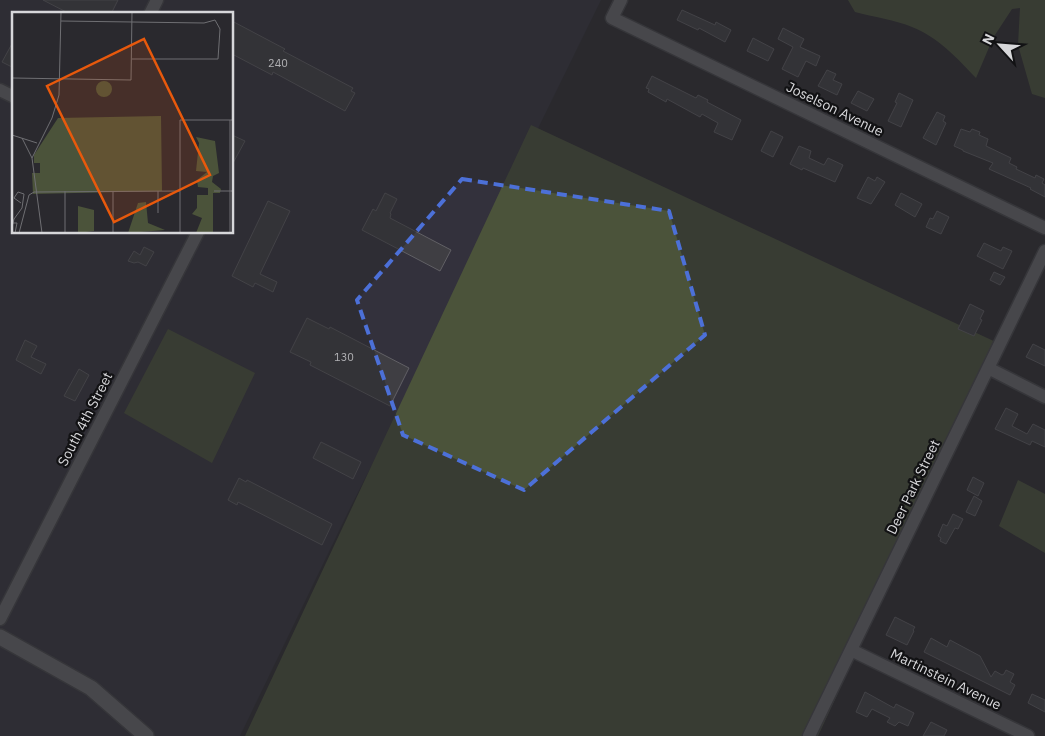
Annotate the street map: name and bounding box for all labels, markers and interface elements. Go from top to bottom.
inset map [12,12,234,234]
north arrow [975,20,1025,70]
text: N [978,31,999,48]
house number: 240 [268,56,288,70]
street label: Joselson Avenue [783,78,887,140]
house number: 130 [334,350,354,364]
street label: South 4th Street [54,369,116,469]
street label: Deer Park Street [882,437,944,537]
street label: Martinstein Avenue [888,644,1005,714]

